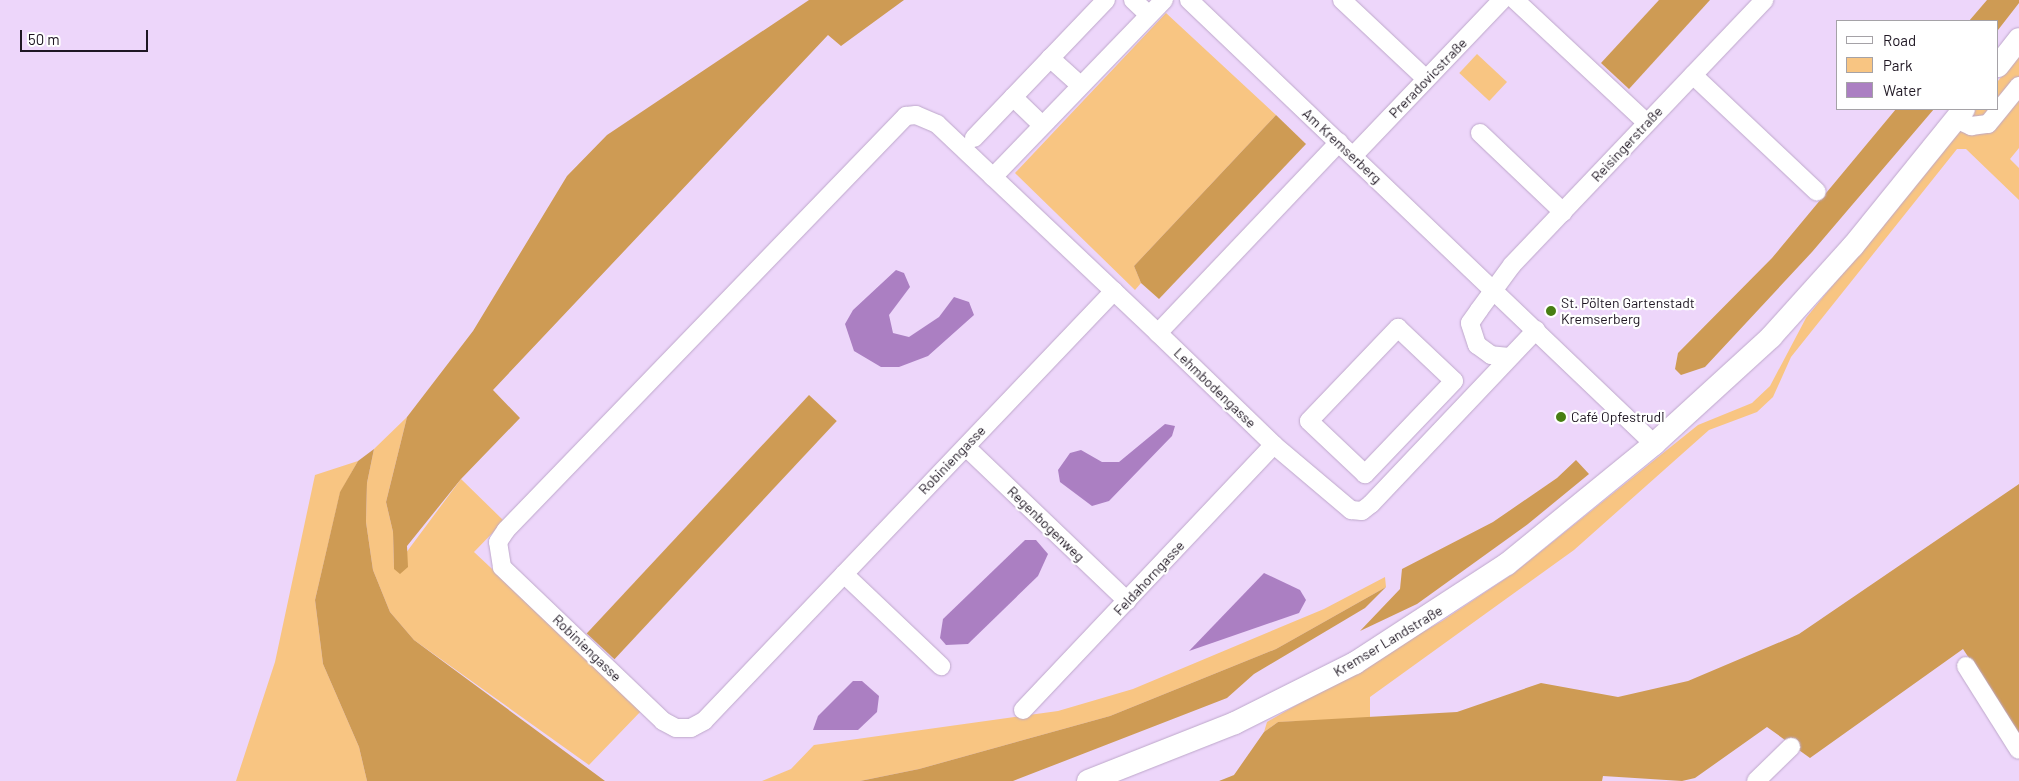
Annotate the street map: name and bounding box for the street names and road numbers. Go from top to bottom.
street label: Preradovicstraße [1386,34,1470,122]
street label: Reisingerstraße [1588,103,1666,185]
street label: Am Kremserberg [1299,105,1385,187]
street label: Lehmbodengasse [1170,345,1260,431]
street label: Robiniengasse [915,422,989,498]
street label: Regenbogenweg [1004,483,1088,565]
street label: Feldahorngasse [1110,537,1188,619]
street label: Kremser Landstraße [1330,602,1446,680]
street label: Robiniengasse [549,611,625,685]

